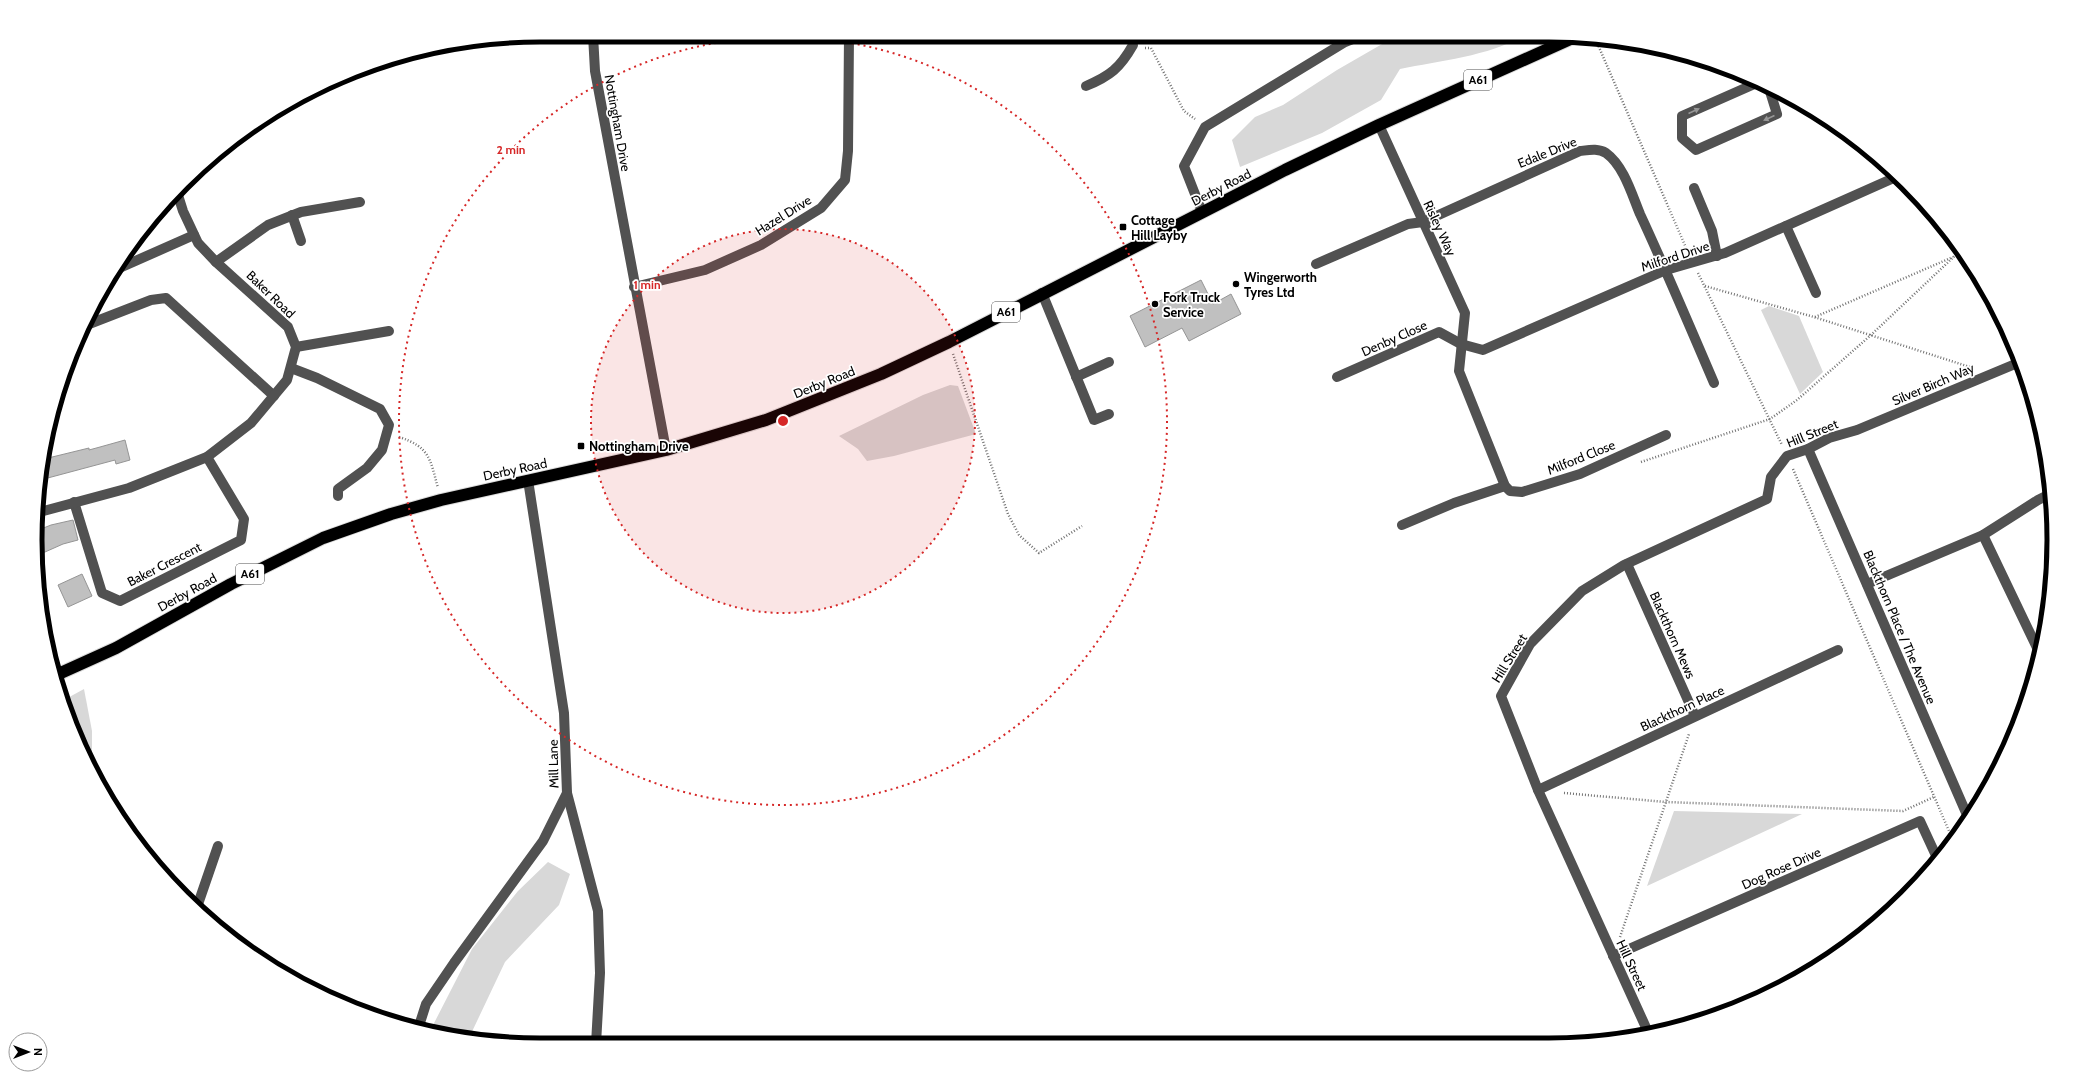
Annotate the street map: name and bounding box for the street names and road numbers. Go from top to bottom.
road number: A61 [1464,70,1492,90]
street label: Nottingham Drive [602,73,634,173]
street label: Edale Drive [1515,133,1579,171]
street label: Derby Road [1188,165,1254,209]
street label: Hazel Drive [752,191,814,238]
street label: Risley Way [1420,198,1460,259]
street label: Milford Drive [1639,237,1711,275]
street label: Baker Road [243,267,299,321]
road number: A61 [992,302,1020,322]
street label: Denby Close [1359,316,1430,360]
street label: Silver Birch Way [1889,359,1977,409]
street label: Derby Road [791,362,857,402]
street label: Hill Street [1784,415,1841,451]
street label: Milford Close [1545,436,1618,478]
street label: Derby Road [482,454,548,484]
street label: Baker Crescent [124,538,204,590]
street label: Blackthorn Place / The Avenue [1860,548,1940,707]
road number: A61 [236,564,264,584]
street label: Derby Road [155,569,219,615]
street label: Blackthorn Mews [1647,589,1700,682]
street label: Hill Street [1488,630,1530,685]
street label: Blackthorn Place [1637,681,1727,734]
street label: Mill Lane [545,739,561,789]
street label: Dog Rose Drive [1739,843,1823,893]
street label: Hill Street [1613,937,1651,994]

